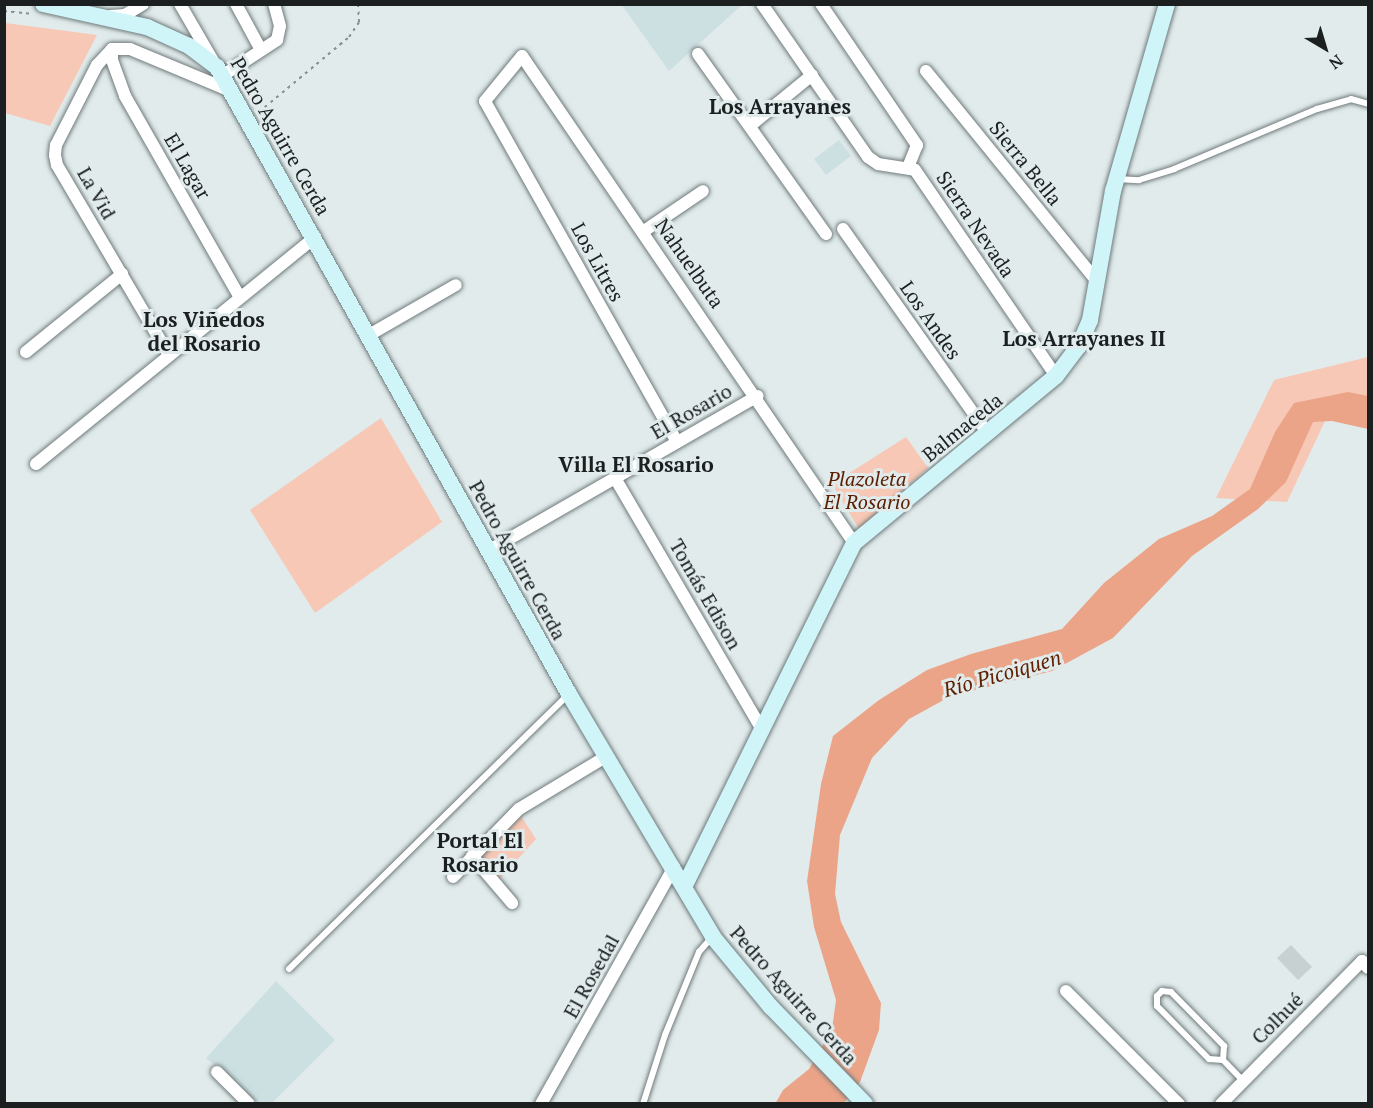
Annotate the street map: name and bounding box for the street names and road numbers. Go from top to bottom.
street label: Pedro Aguirre Cerda [226,53,336,219]
street label: Sierra Bella [985,116,1067,210]
street label: El Lagar [160,129,216,203]
street label: La Vid [72,162,122,224]
street label: Sierra Nevada [932,166,1020,282]
street label: Nahuelbuta [650,214,730,312]
street label: Los Litres [567,218,629,306]
street label: Los Andes [895,276,967,364]
street label: El Rosario [646,378,736,444]
street label: Balmaceda [917,387,1007,467]
street label: Pedro Aguirre Cerda [464,476,572,644]
street label: Tomás Edison [665,535,747,653]
street label: Pedro Aguirre Cerda [725,921,863,1069]
street label: El Rosedal [558,930,624,1022]
street label: Colhué [1246,987,1308,1049]

